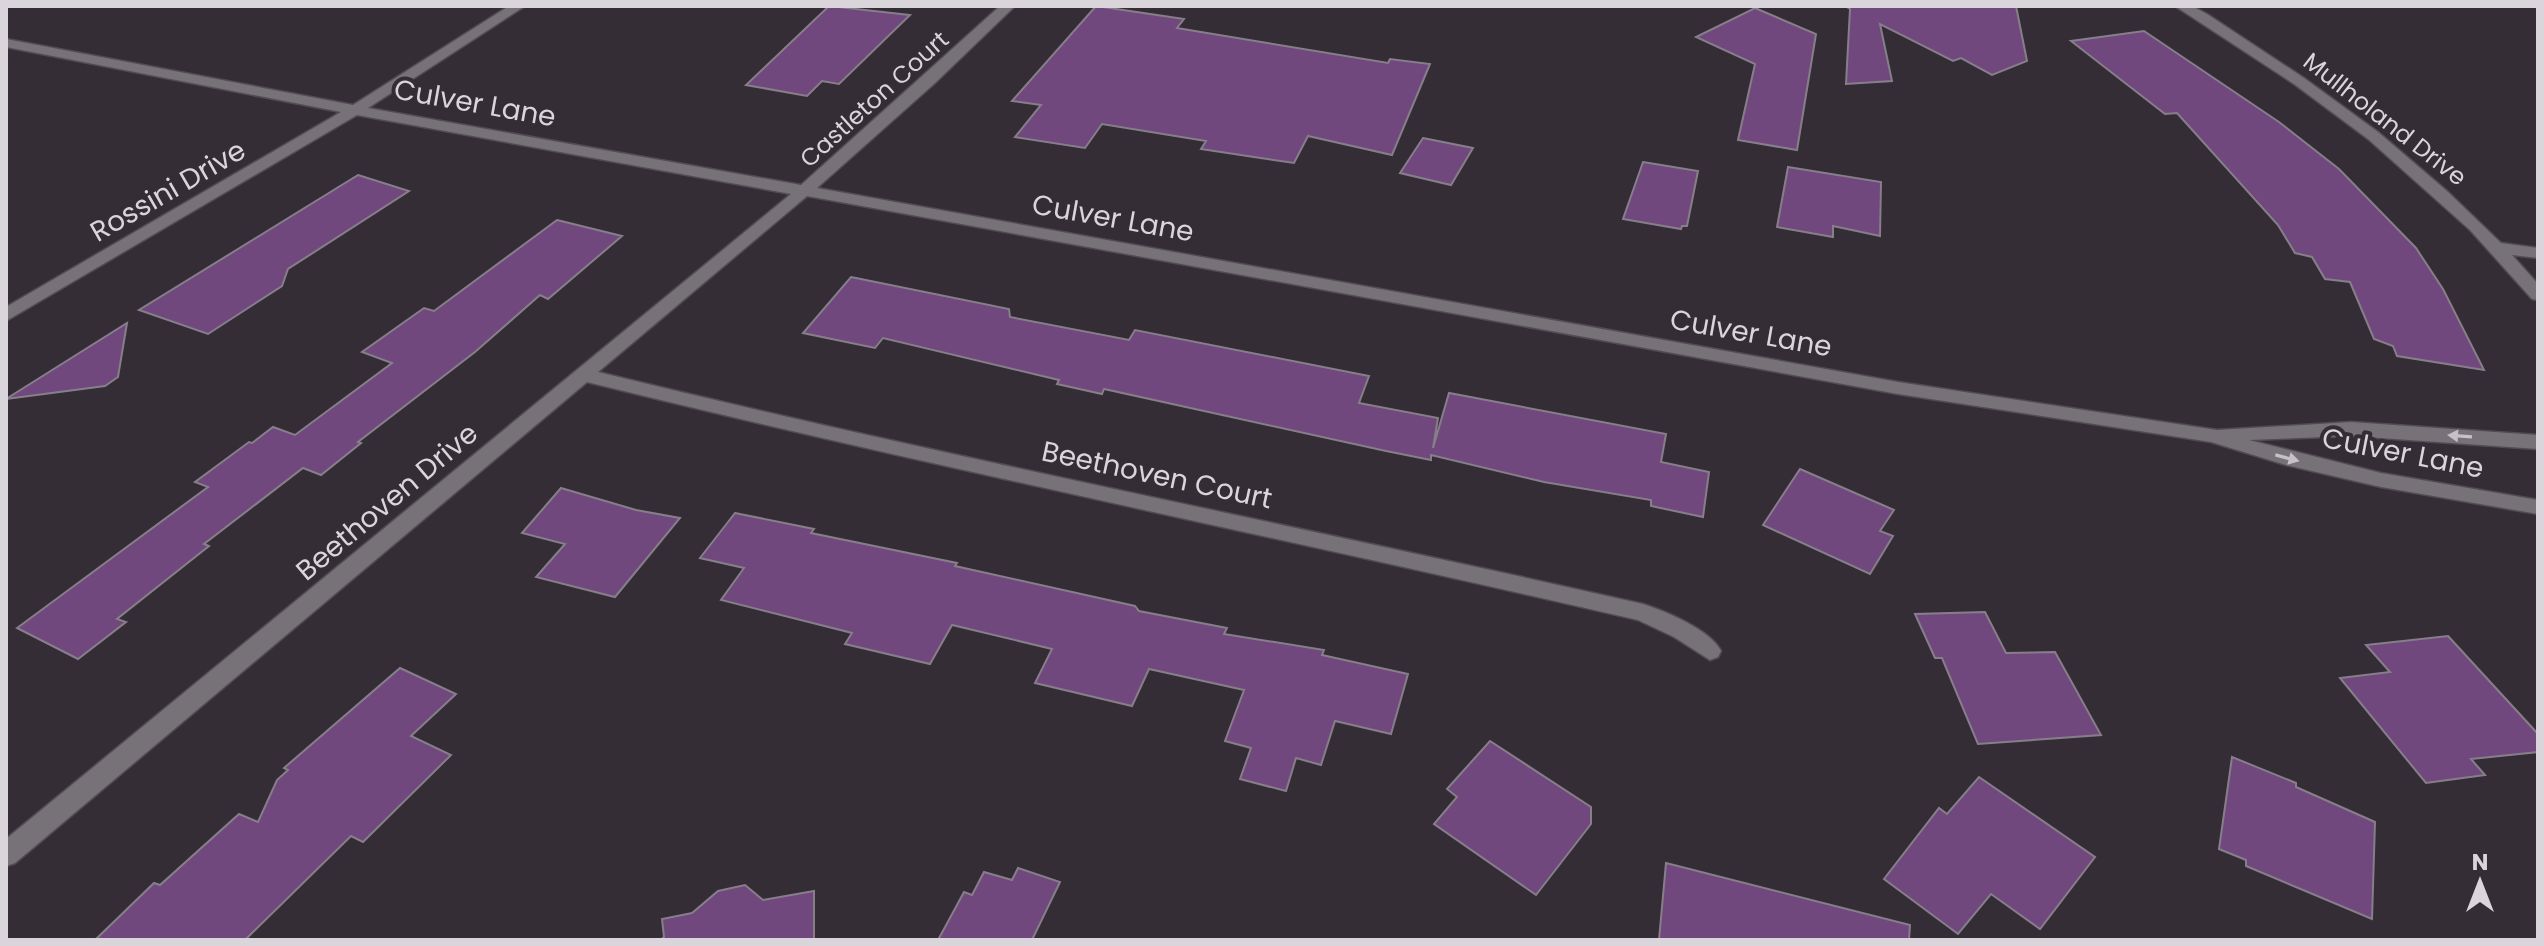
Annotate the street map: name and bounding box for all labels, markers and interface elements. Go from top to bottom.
street label: Castleton Court [793,23,955,175]
street label: Mullholand Drive [2296,45,2474,193]
street label: Culver Lane [391,70,559,136]
street label: Rossini Drive [83,131,253,251]
street label: Culver Lane [1029,185,1197,251]
street label: Culver Lane [1667,300,1835,366]
street label: Beethoven Drive [288,414,486,590]
street label: Culver Lane [2319,418,2487,488]
one-way arrow [2447,429,2472,442]
street label: Beethoven Court [1038,432,1276,518]
one-way arrow [2275,452,2299,465]
north arrow [2440,842,2520,922]
text: N [2472,847,2488,878]

